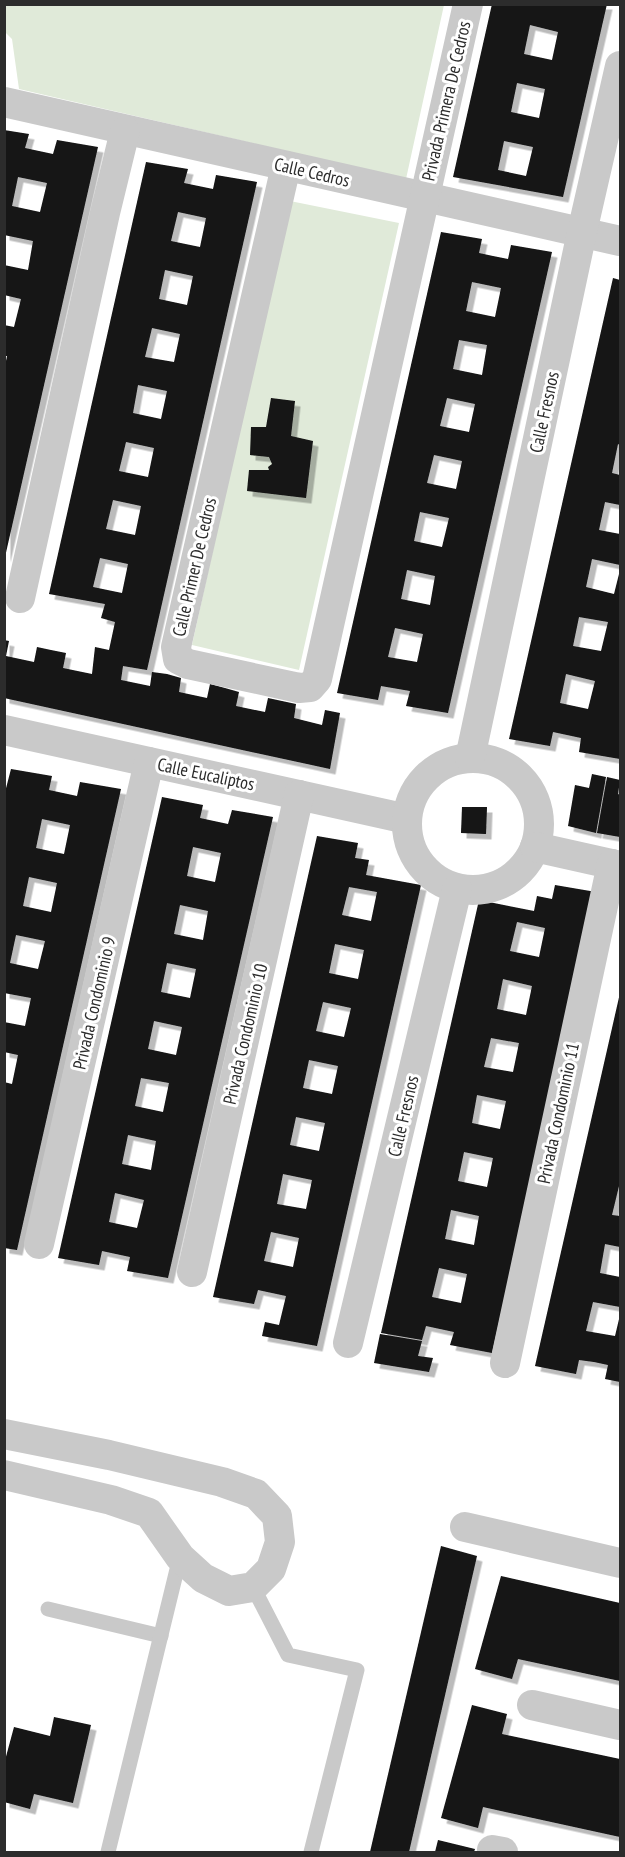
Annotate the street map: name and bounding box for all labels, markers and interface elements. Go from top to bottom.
street label: Privada Primera De Cedros [416,19,476,183]
street label: Calle Cedros [272,152,352,192]
street label: Calle Fresnos [524,369,564,455]
street label: Calle Primer De Cedros [167,495,221,639]
street label: Calle Eucaliptos [155,753,257,795]
street label: Privada Condominio 9 [68,934,120,1072]
street label: Privada Condominio 10 [218,961,272,1107]
street label: Privada Condominio 11 [532,1040,584,1186]
street label: Calle Fresnos [383,1073,423,1159]

